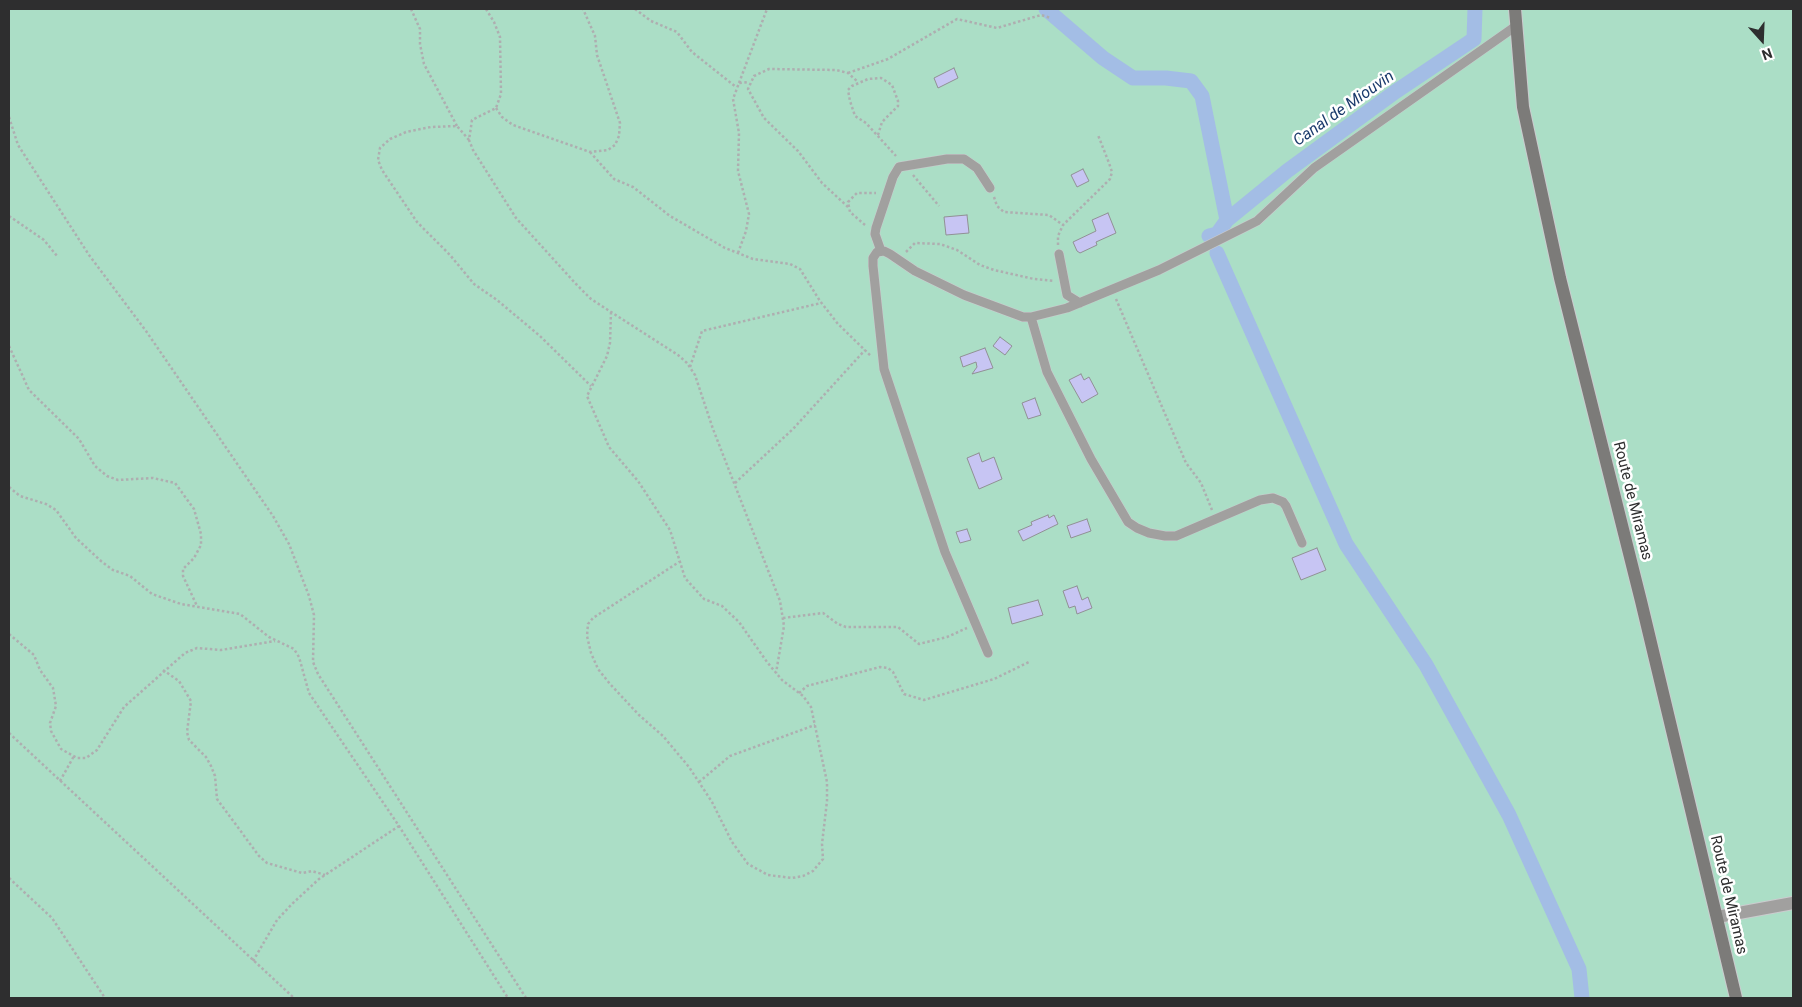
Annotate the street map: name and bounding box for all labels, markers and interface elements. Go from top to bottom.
north arrow [1737,15,1787,65]
text: N [1760,45,1775,63]
water label: Canal de Miouvin [1290,67,1398,151]
street label: Route de Miramas [1609,440,1655,562]
street label: Route de Miramas [1706,834,1750,956]

